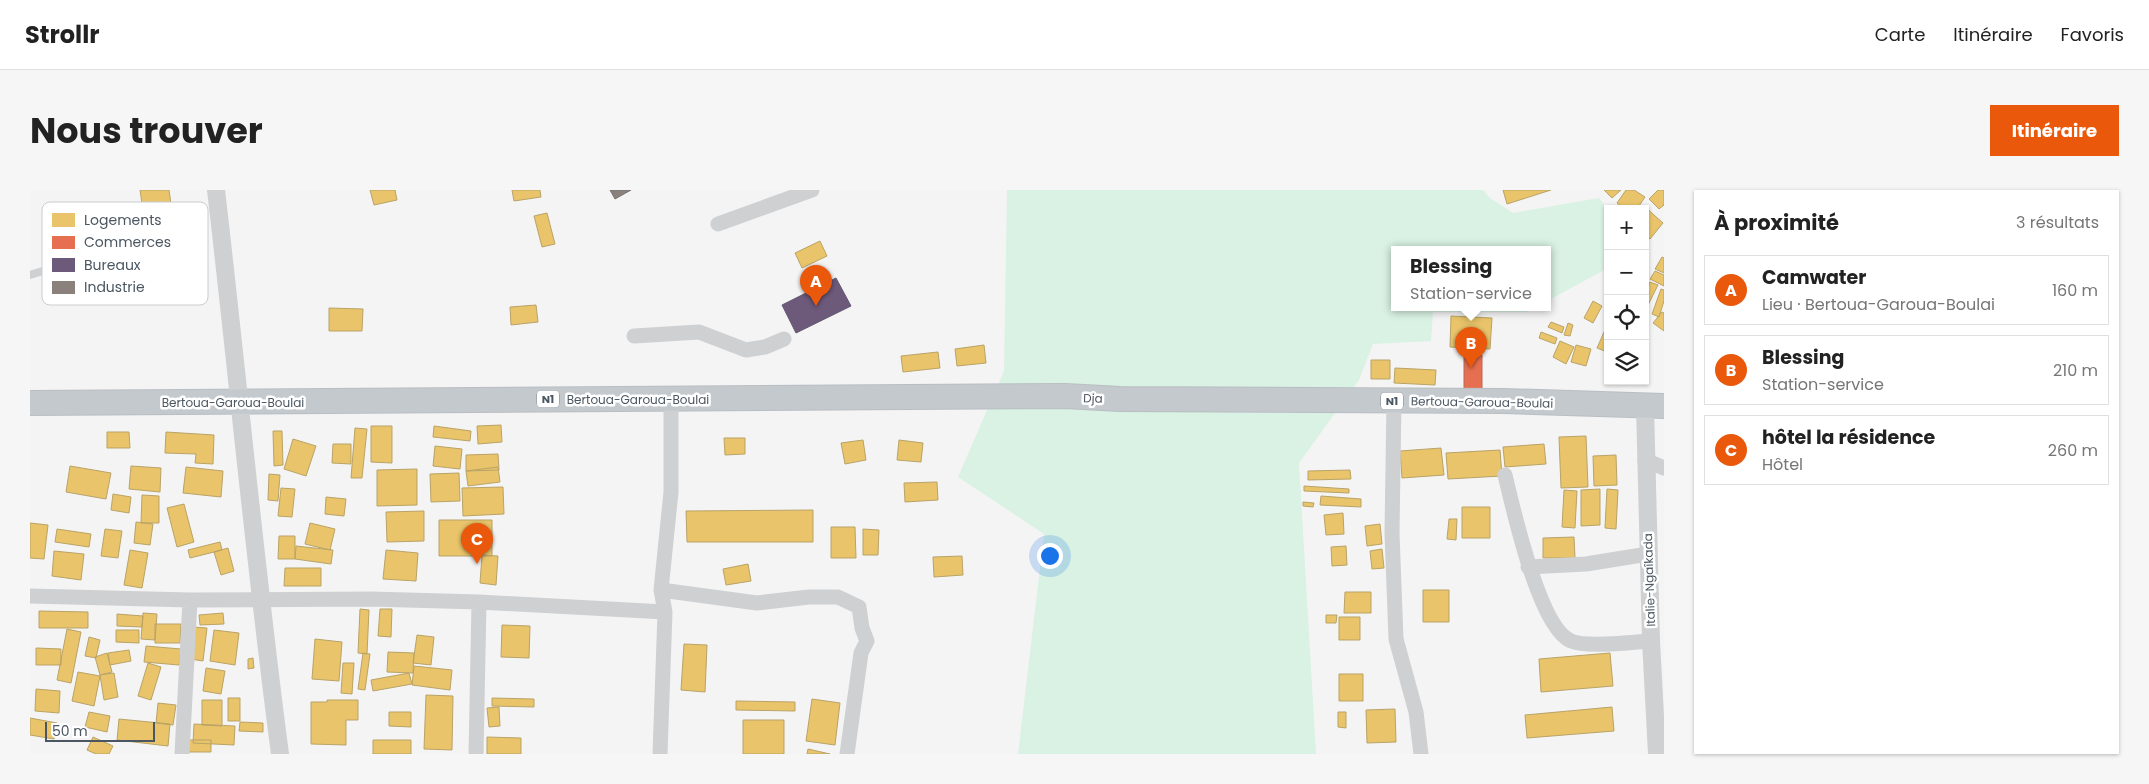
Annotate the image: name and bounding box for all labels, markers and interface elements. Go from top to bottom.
text: Strollr [25,18,100,51]
text: Carte [1875,22,1925,47]
text: Itinéraire [1953,22,2033,47]
text: Favoris [2061,22,2124,47]
button: Itinéraire [1990,105,2119,156]
text: Nous trouver [30,106,263,155]
legend [42,202,208,305]
map controls [1604,205,1649,385]
button: + [1604,205,1649,250]
text: À proximité [1714,208,1839,237]
text: Logements [84,210,162,230]
text: 3 résultats [2016,211,2099,234]
text: Commerces [84,232,171,252]
popup [1391,246,1551,311]
button: − [1604,250,1649,295]
text: Blessing [1410,253,1492,280]
text: Bureaux [84,255,141,275]
text: Camwater [1762,264,1866,291]
pin: A [800,265,832,306]
text: Industrie [84,277,145,297]
text: A [1725,279,1737,302]
text: 160 m [2052,279,2098,302]
text: Station-service [1410,282,1532,305]
text: Lieu · Bertoua-Garoua-Boulai [1762,293,1995,316]
button: locate [1604,295,1649,340]
pin: B [1455,327,1487,368]
button: layers [1604,340,1649,385]
text: Blessing [1762,344,1844,371]
text: B [1726,359,1736,382]
text: 210 m [2053,359,2098,382]
text: Station-service [1762,373,1884,396]
street label: Dja [1083,389,1103,407]
road number: N1 [537,390,559,408]
street label: Bertoua-Garoua-Boulai [567,391,709,408]
road number: N1 [1381,392,1403,410]
street label: Bertoua-Garoua-Boulai [1411,392,1553,412]
street label: Bertoua-Garoua-Boulai [162,394,304,411]
text: hôtel la résidence [1762,424,1935,451]
text: C [1725,439,1737,462]
text: 260 m [2048,439,2098,462]
text: Hôtel [1762,453,1803,476]
pin: C [461,523,493,564]
street label: Italie-Ngaîkada [1639,533,1659,627]
your location [1037,543,1063,569]
scale bar [45,719,155,742]
text: 50 m [52,721,88,741]

